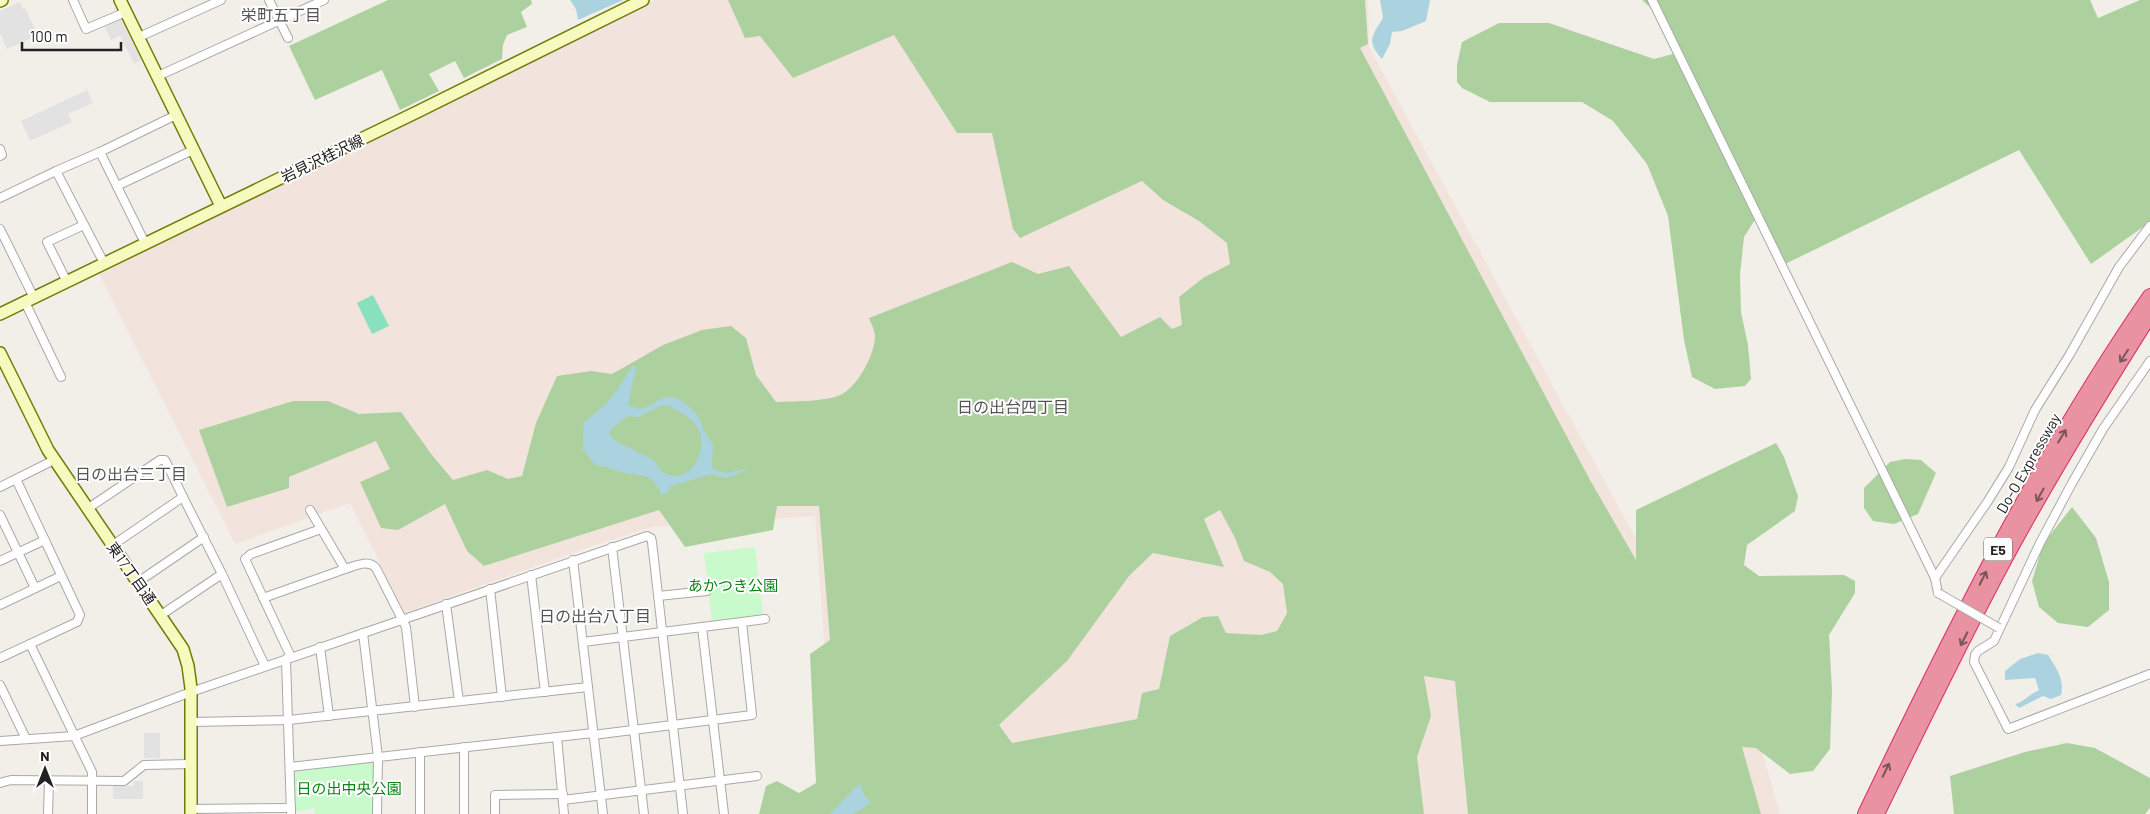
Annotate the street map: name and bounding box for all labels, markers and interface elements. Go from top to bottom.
district label: 栄町五丁目 [241,5,321,24]
scale bar [22,20,121,52]
text: 100 m [30,27,68,45]
street label: 岩見沢桂沢線 [278,130,366,186]
one-way arrow [2119,349,2129,363]
district label: 日の出台四丁目 [957,397,1069,416]
street label: Do-O Expressway [1992,410,2064,516]
one-way arrow [2057,430,2067,444]
district label: 日の出台三丁目 [75,464,187,483]
one-way arrow [2035,488,2045,502]
street label: 東17丁目通 [104,538,160,608]
road number: E5 [1984,538,2012,560]
one-way arrow [1979,571,1988,586]
park label: あかつき公園 [688,576,778,594]
district label: 日の出台八丁目 [539,606,651,625]
one-way arrow [1959,631,1969,646]
north arrow [20,744,70,794]
text: N [40,747,50,764]
one-way arrow [1882,763,1891,778]
park label: 日の出中央公園 [296,779,402,797]

